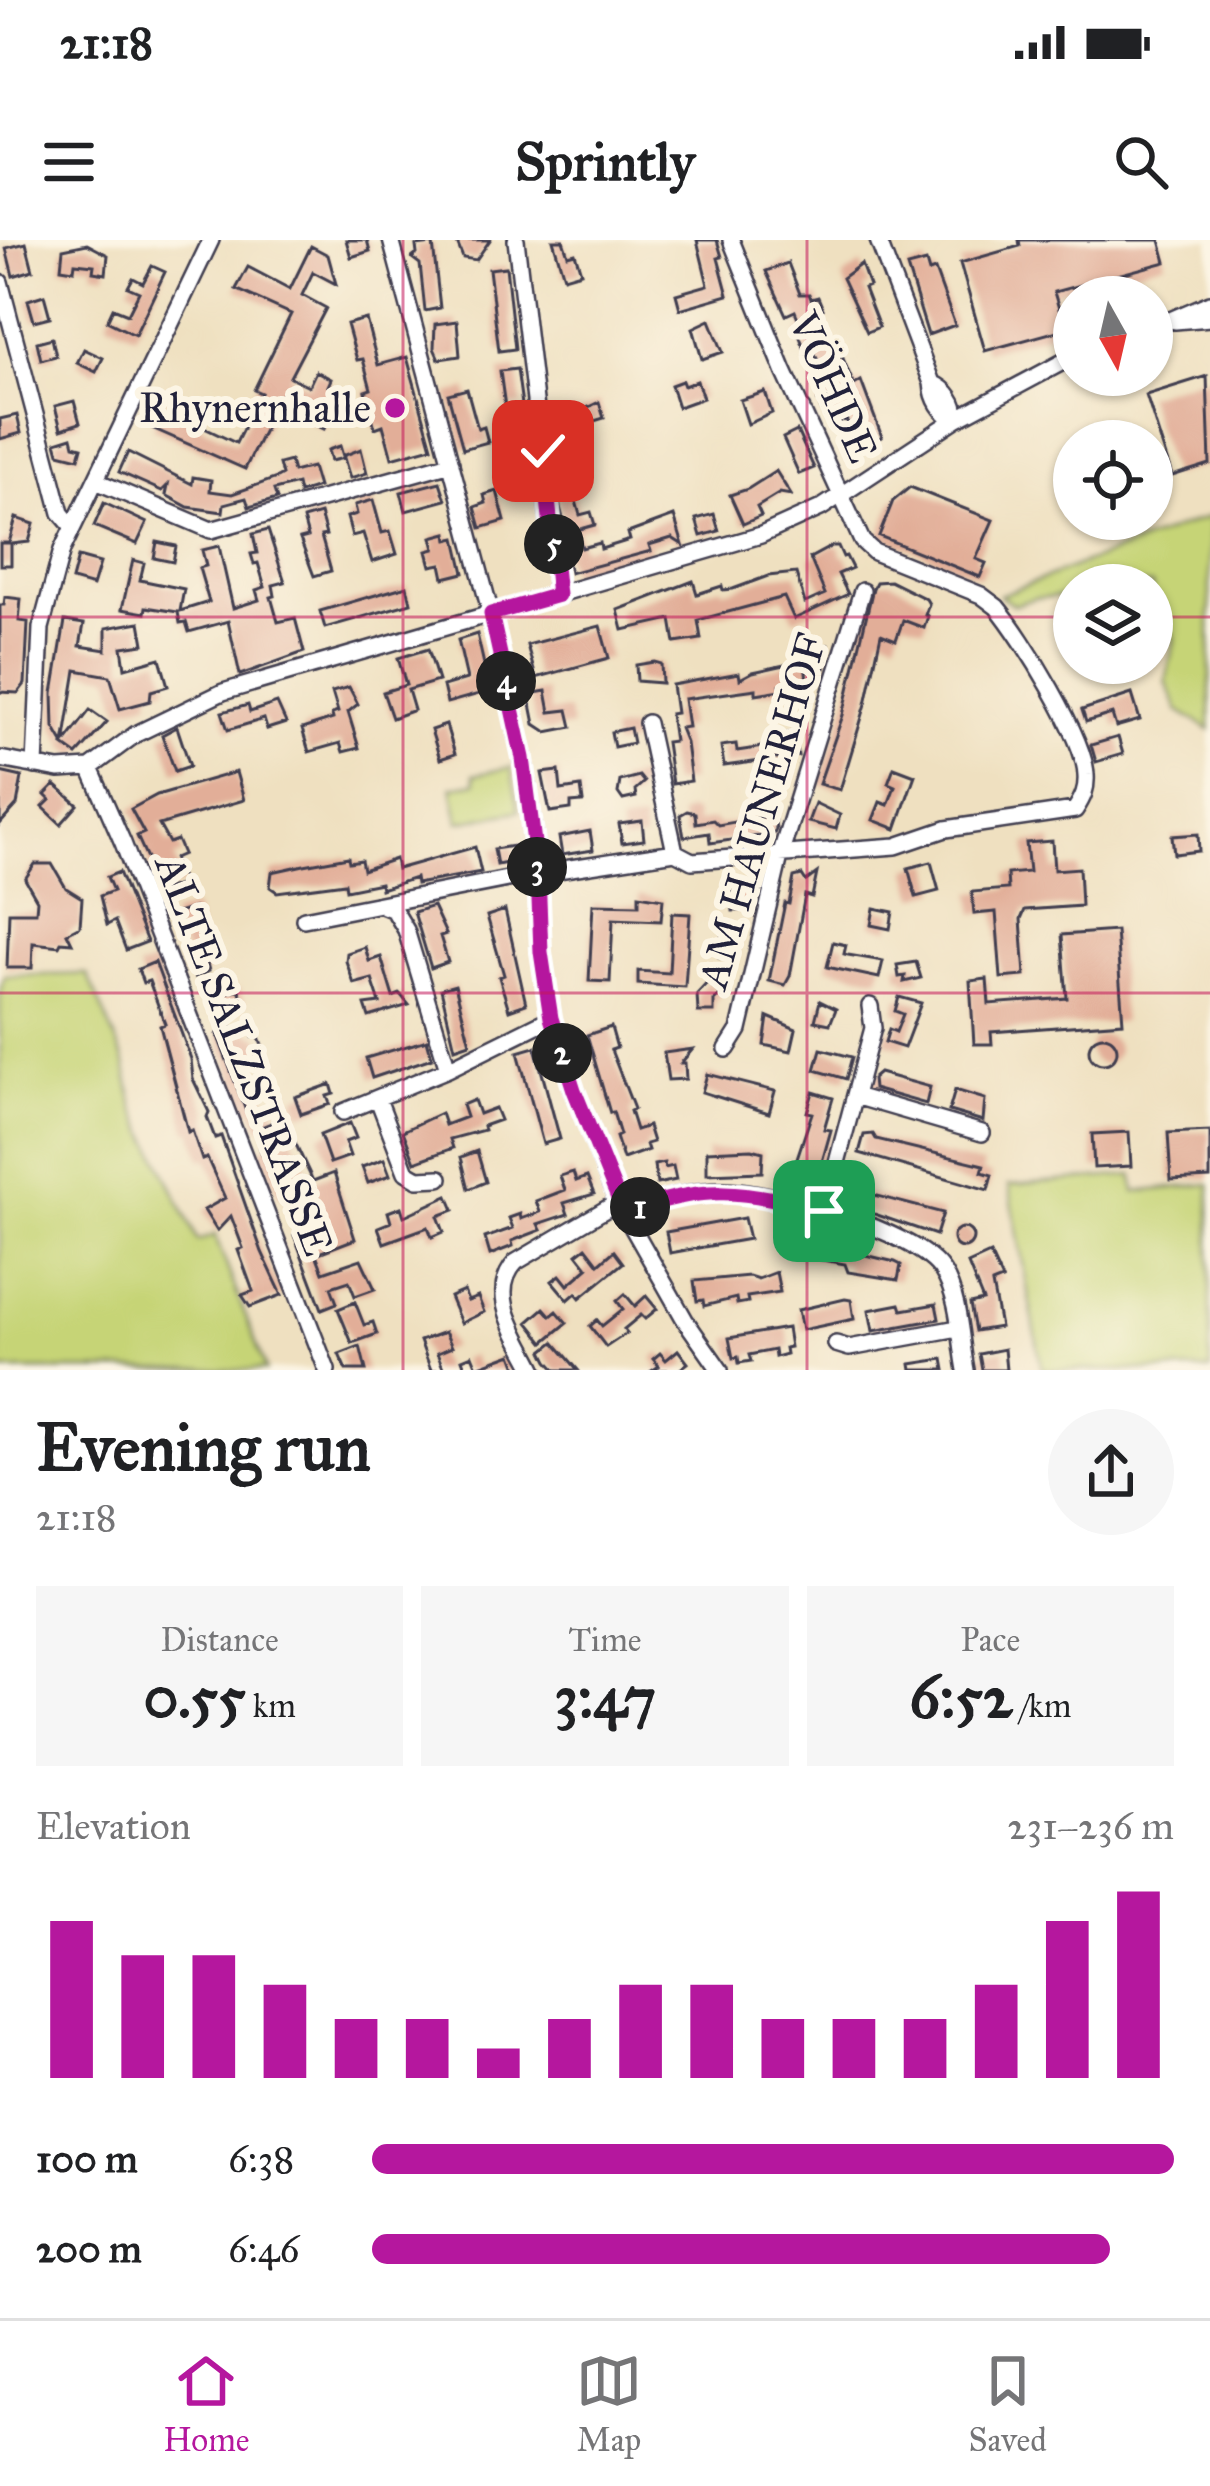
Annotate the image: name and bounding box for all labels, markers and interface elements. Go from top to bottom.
text: 21:18 [60,15,153,70]
icon: menu [36,129,102,195]
text: Sprintly [515,129,695,195]
icon: search [1108,129,1174,195]
north arrow [1053,276,1173,396]
map controls [1053,276,1173,684]
street label: VÖHDE [776,303,889,470]
place label: Rhynernhalle [139,382,371,434]
marker: Rhynernhalle [382,395,408,421]
pin [492,400,594,502]
icon: check [510,418,576,484]
button: locate [1053,420,1173,540]
pin: 5 [524,514,584,574]
text: 5 [546,524,562,564]
button: layers [1053,564,1173,684]
street label: AM HAUNERHOF [686,628,838,996]
pin: 4 [476,651,536,711]
text: 4 [497,661,515,701]
pin: 3 [507,837,567,897]
street label: ALTE SALZSTRASSE [143,845,344,1263]
text: 3 [530,847,544,887]
pin: 2 [532,1023,592,1083]
text: 2 [554,1033,570,1073]
pin [773,1160,875,1262]
pin: 1 [610,1177,670,1237]
icon: arrive [791,1178,857,1244]
text: 1 [633,1187,647,1227]
text: Evening run [36,1407,371,1488]
button: share [1048,1409,1174,1535]
text: 21:18 [36,1493,117,1541]
text: Distance [161,1620,279,1660]
text: Time [568,1620,642,1660]
text: Pace [960,1620,1020,1660]
text: 0.55 [143,1660,246,1733]
text: 3:47 [554,1660,656,1733]
text: 6:52 [909,1660,1012,1733]
text: km [246,1686,296,1726]
text: /km [1012,1686,1072,1726]
text: Elevation [36,1802,191,1850]
text: 231–236 m [1007,1802,1174,1850]
text: 100 m [36,2135,138,2183]
text: 6:38 [228,2135,294,2183]
text: 200 m [36,2225,142,2273]
text: 6:46 [228,2225,300,2273]
tab: Home [163,2348,250,2460]
tab: Map [576,2348,642,2460]
tab: Saved [968,2348,1047,2460]

